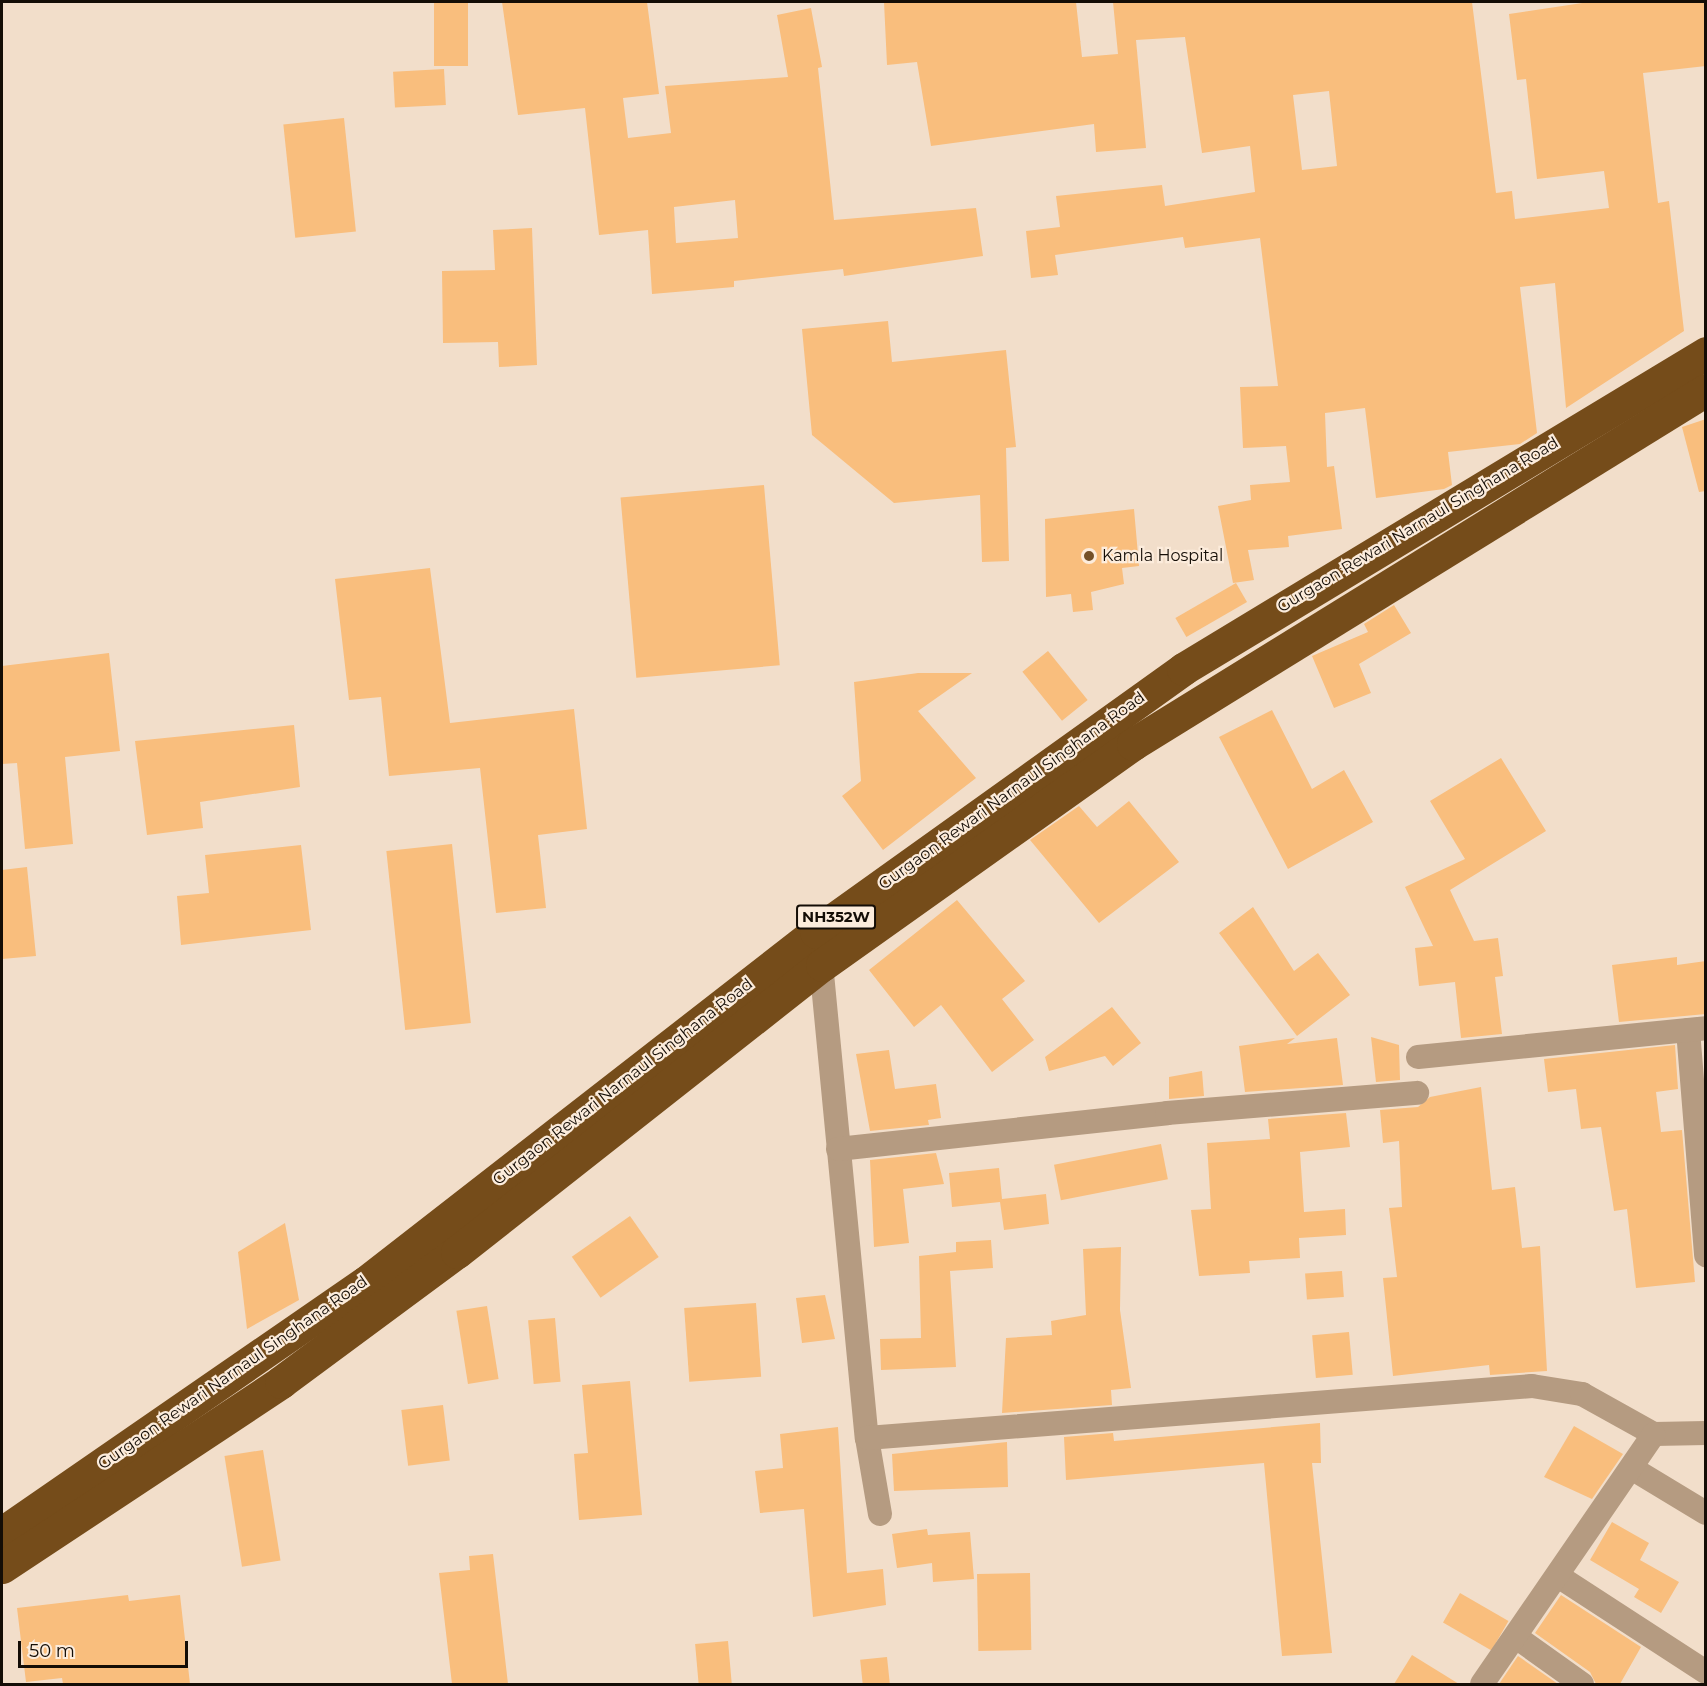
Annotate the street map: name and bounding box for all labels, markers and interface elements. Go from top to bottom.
street label: Gurgaon Rewari Narnaul Singhana Road [1274,433,1562,617]
place label: Kamla Hospital [1102,546,1223,566]
marker: Kamla Hospital [1080,547,1098,565]
street label: Gurgaon Rewari Narnaul Singhana Road [875,688,1149,894]
road number: NH352W [796,905,876,929]
street label: Gurgaon Rewari Narnaul Singhana Road [489,975,757,1189]
street label: Gurgaon Rewari Narnaul Singhana Road [95,1272,371,1474]
scale bar [21,1629,190,1667]
text: 50 m [29,1640,75,1662]

